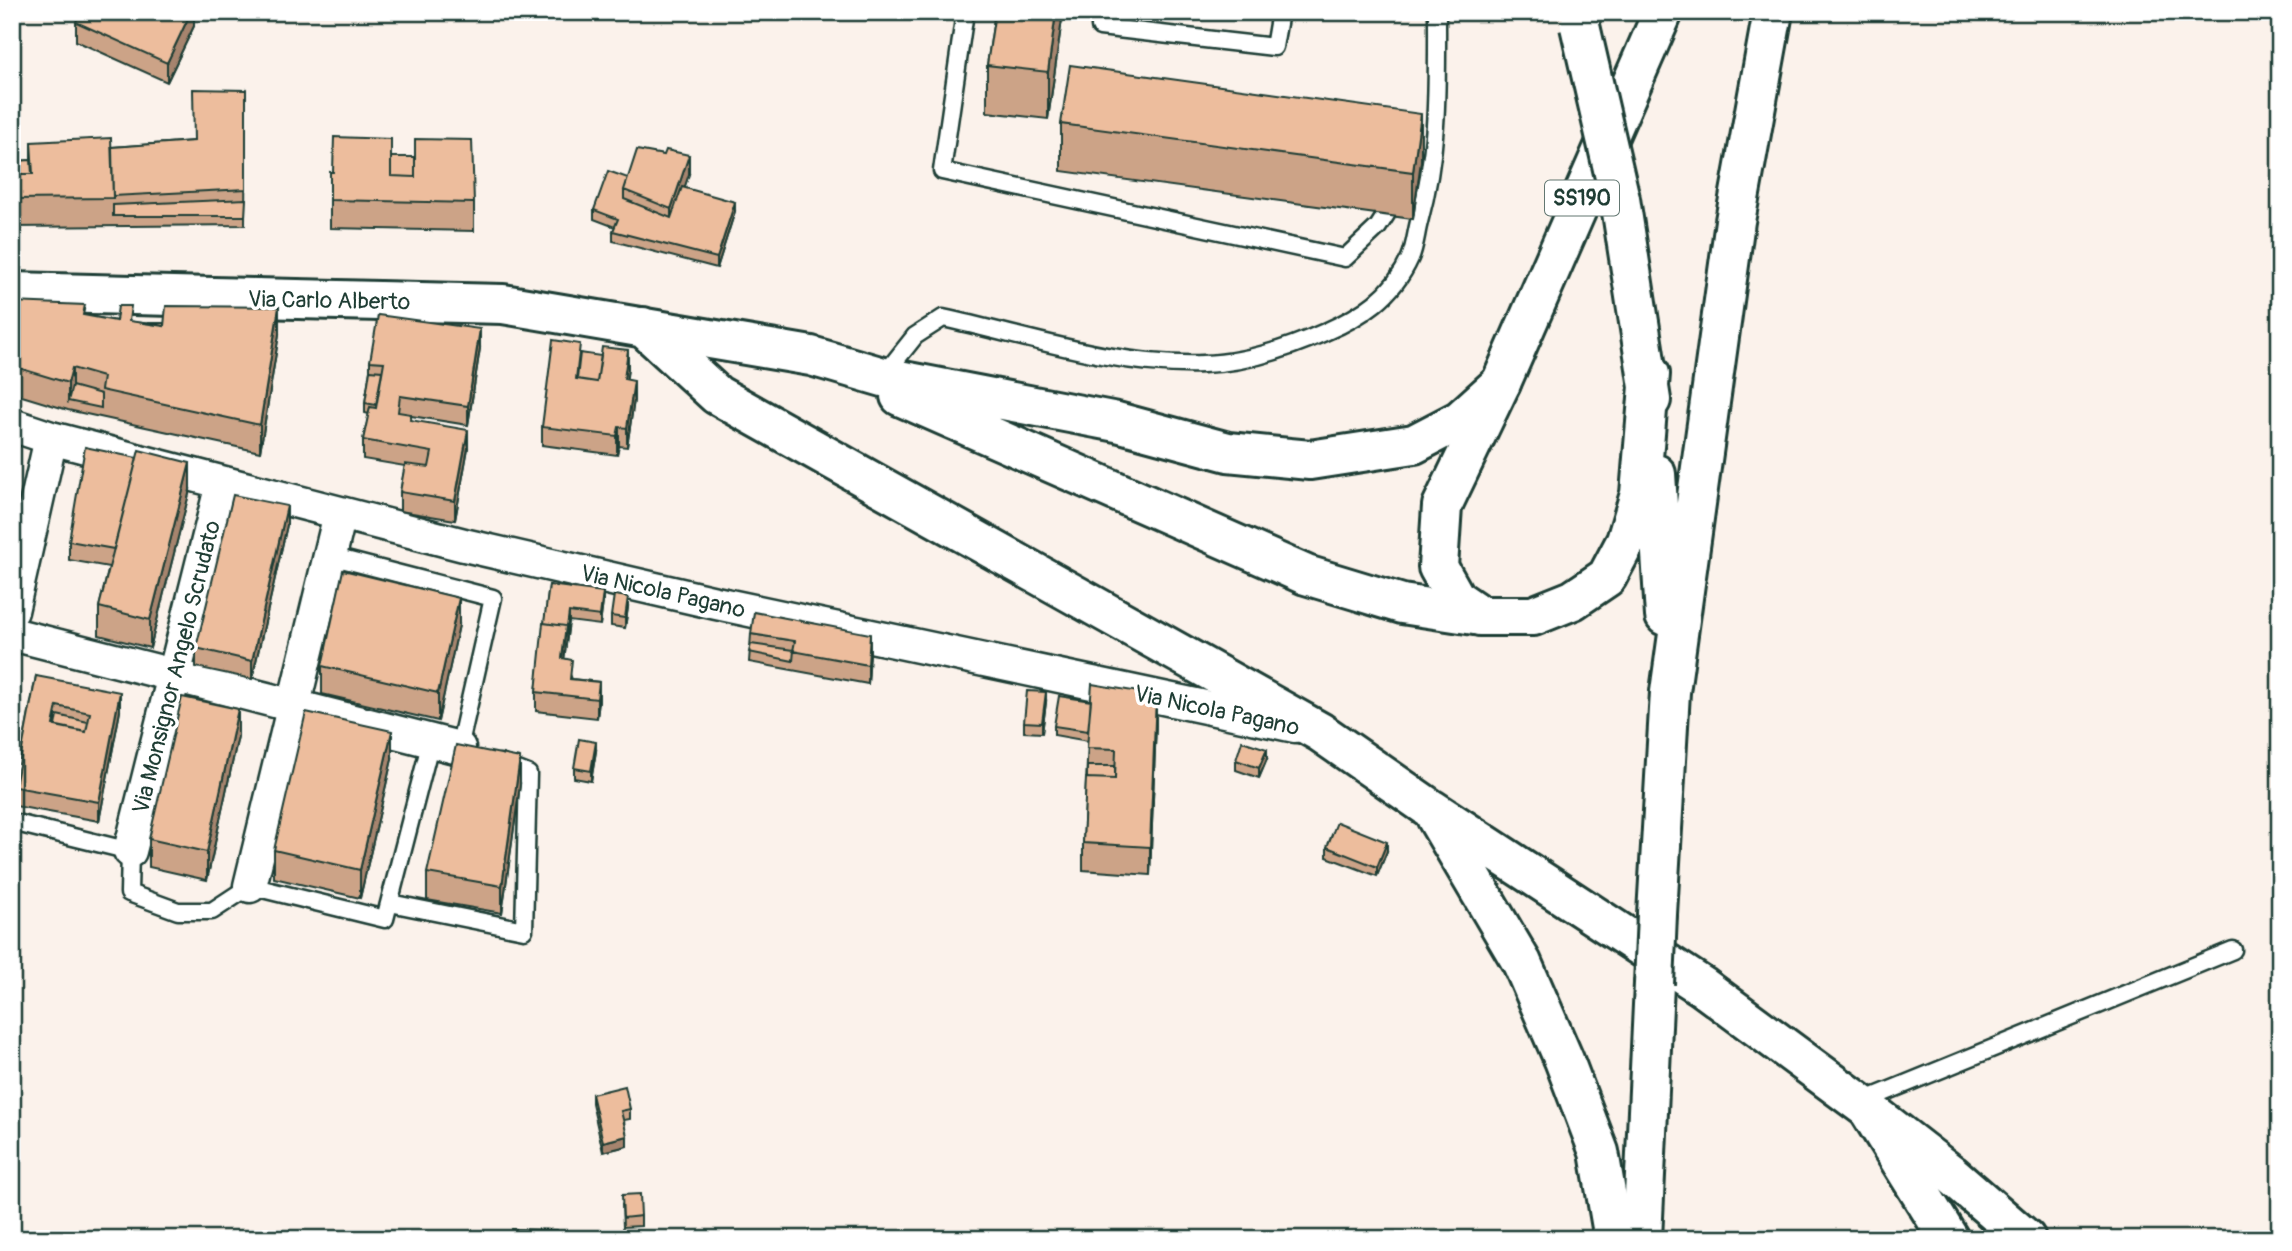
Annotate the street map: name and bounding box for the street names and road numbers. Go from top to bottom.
road number: SS190 [1545,180,1619,216]
street label: Via Carlo Alberto [248,285,410,316]
street label: Via Monsignor Angelo Scrudato [126,517,227,817]
street label: Via Nicola Pagano [578,558,748,625]
street label: Via Nicola Pagano [1132,679,1302,742]

